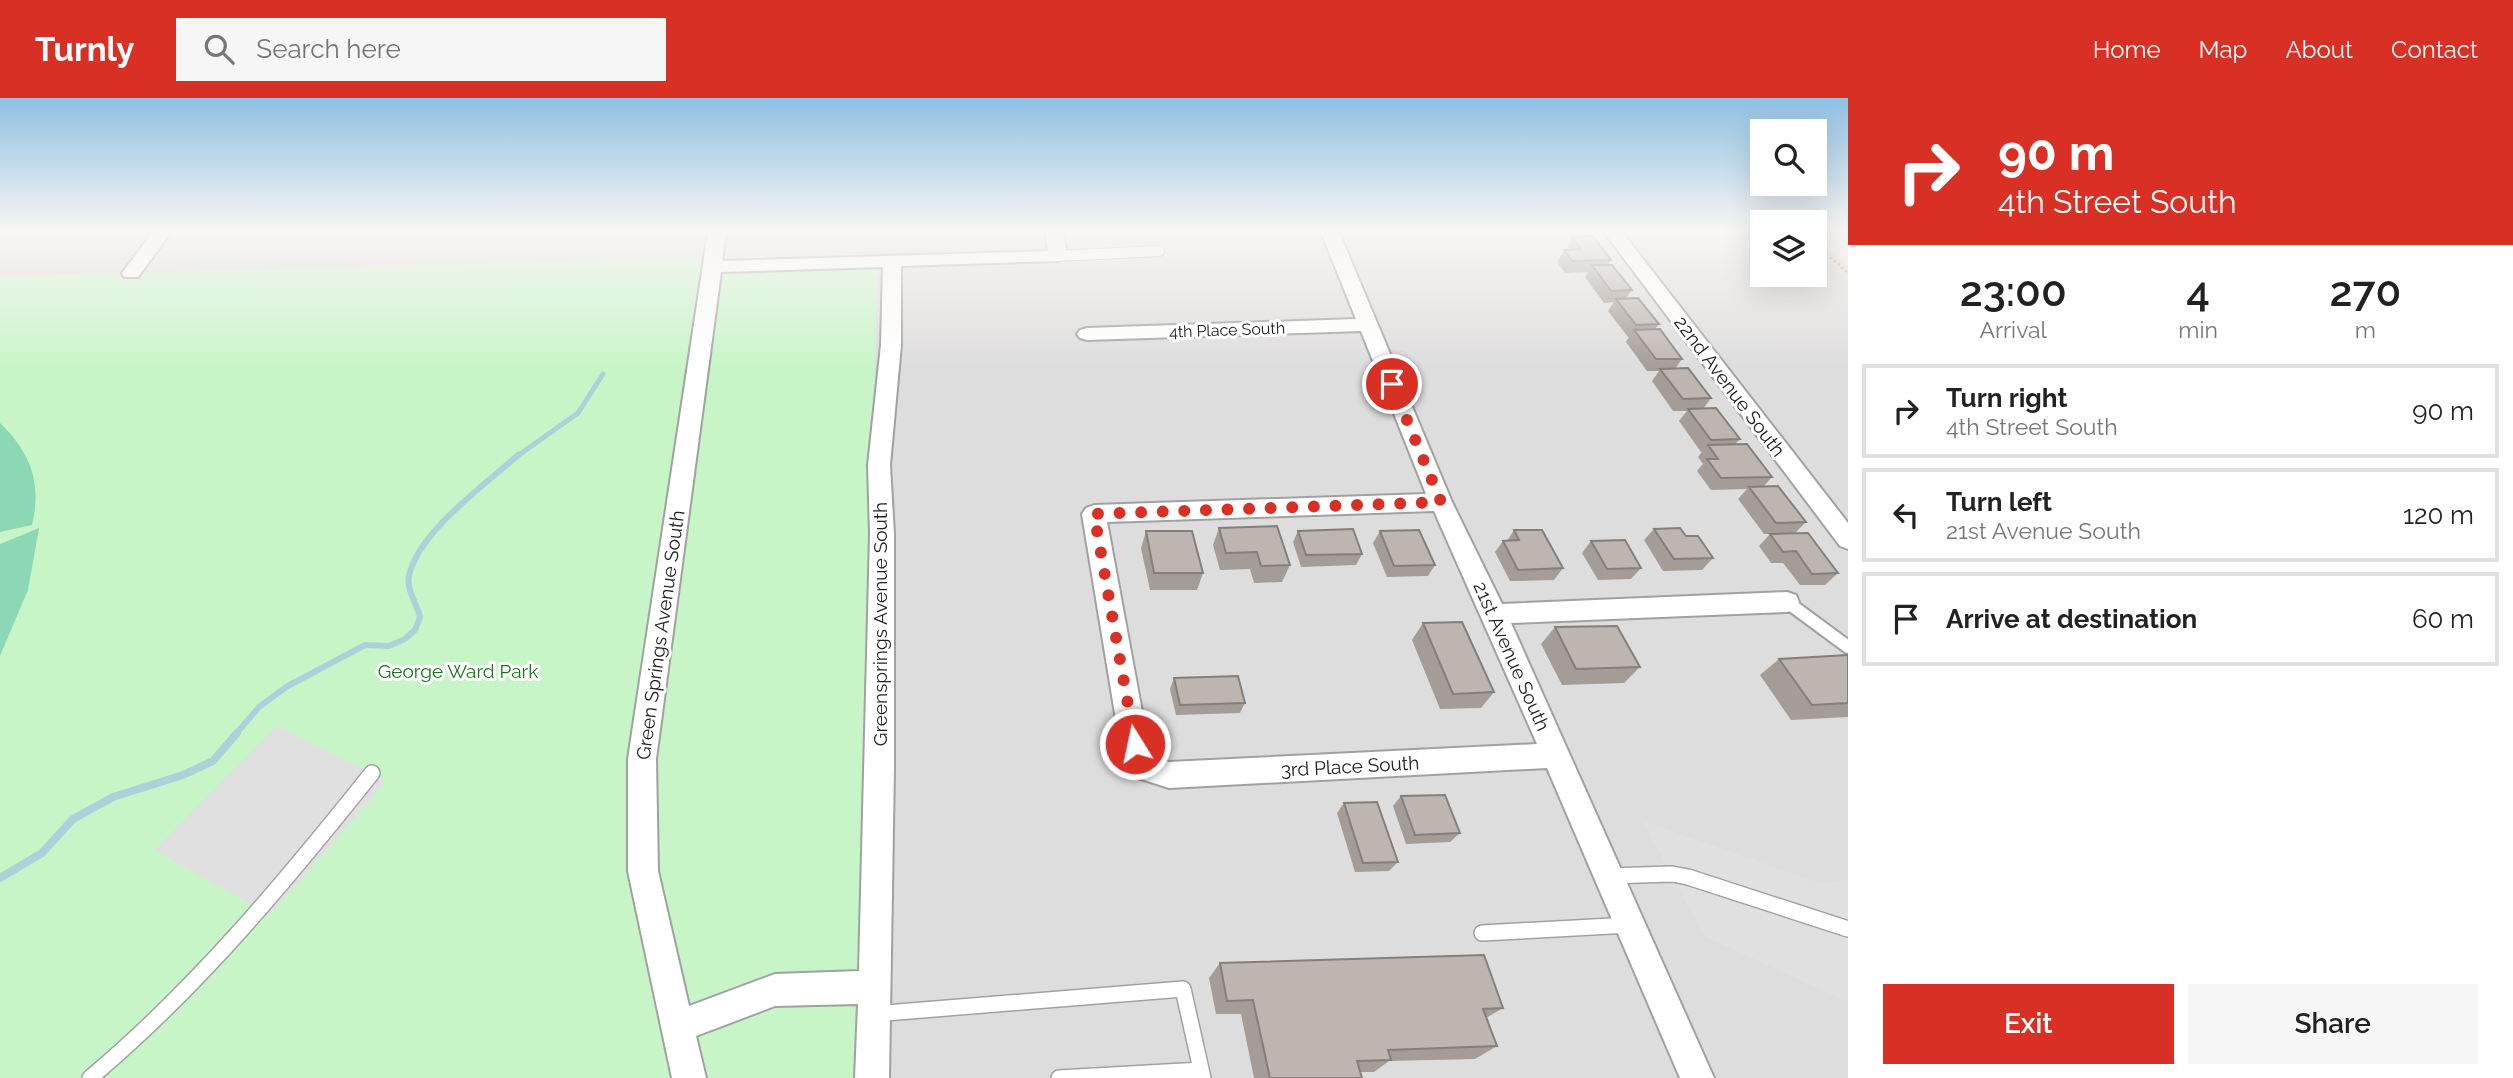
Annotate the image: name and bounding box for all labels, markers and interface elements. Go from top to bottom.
search box [176,18,666,81]
text: Turnly [35,30,134,69]
icon: search [200,30,238,68]
text: Search here [256,34,401,64]
text: Home [2093,35,2161,64]
text: Map [2199,35,2247,64]
text: About [2285,35,2353,64]
text: Contact [2391,35,2478,64]
map controls [1750,119,1827,287]
button: search [1750,119,1827,196]
text: 90 m [1998,124,2114,181]
icon: right [1883,126,1974,217]
text: 4th Street South [1998,183,2237,220]
button: layers [1750,210,1827,287]
text: 23:00 [1960,267,2067,316]
text: 4 [2186,267,2210,316]
text: 270 [2330,267,2401,316]
street label: 22nd Avenue South [1670,311,1790,461]
text: Arrival [1979,316,2047,343]
text: min [2178,316,2218,343]
text: m [2355,316,2376,343]
street label: 4th Place South [1169,318,1285,342]
pin [1362,354,1422,414]
icon: arrive [1373,365,1411,403]
text: Turn right [1946,383,2067,413]
icon: right [1887,392,1925,430]
text: 90 m [2412,396,2474,426]
text: 4th Street South [1946,413,2118,440]
text: Turn left [1946,487,2052,517]
icon: left [1887,496,1925,534]
text: 120 m [2403,500,2474,530]
street label: Greensprings Avenue South [869,502,891,746]
street label: Green Springs Avenue South [632,509,688,761]
text: 21st Avenue South [1946,517,2141,544]
street label: 21st Avenue South [1469,578,1555,734]
icon: arrive [1887,600,1925,638]
text: Arrive at destination [1946,604,2197,634]
text: 60 m [2412,604,2474,634]
park label: George Ward Park [378,660,538,682]
position arrow [1098,707,1172,781]
street label: 3rd Place South [1280,751,1420,781]
button: Exit [1883,984,2174,1064]
button: Share [2188,984,2478,1064]

